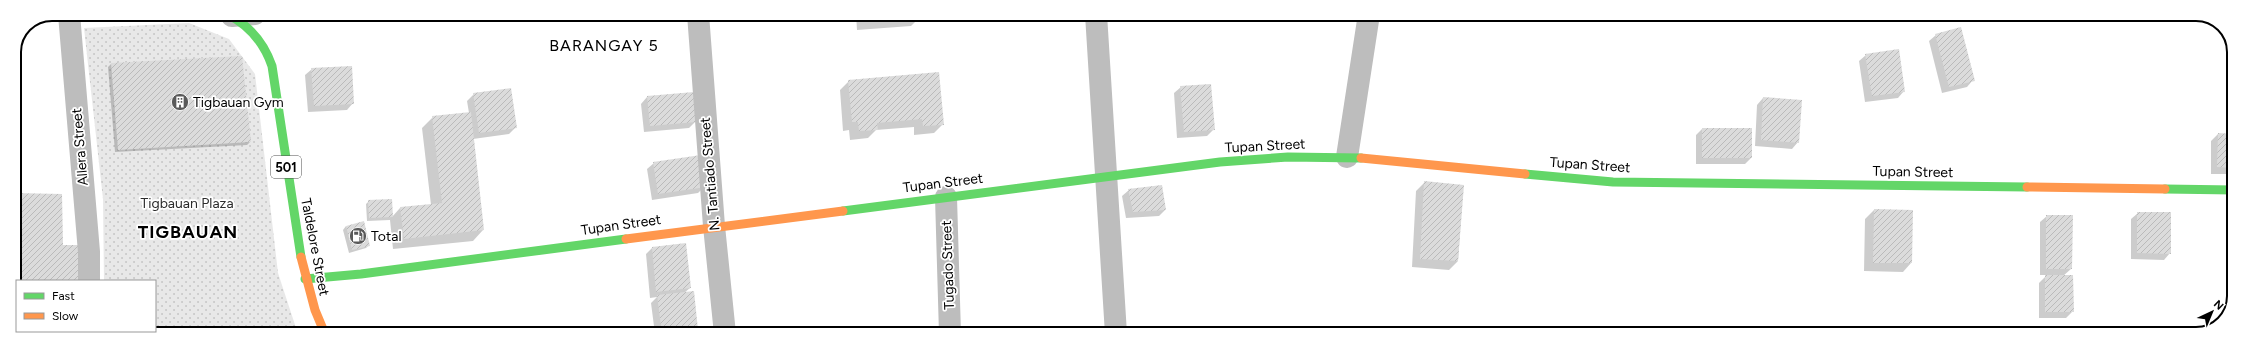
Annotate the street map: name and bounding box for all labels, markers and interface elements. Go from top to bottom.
district label: BARANGAY 5 [549,36,659,55]
building icon: Tigbauan Gym [170,92,190,112]
place label: Tigbauan Gym [193,94,284,111]
street label: Allera Street [68,108,92,186]
street label: N. Tantiado Street [697,117,723,231]
street label: Tupan Street [1224,135,1306,157]
street label: Tupan Street [1549,154,1631,176]
road number: 501 [271,156,301,178]
street label: Tupan Street [1872,163,1954,181]
street label: Tupan Street [902,170,984,196]
park label: Tigbauan Plaza [140,195,234,212]
street label: Taldelore Street [297,197,333,297]
street label: Tupan Street [580,211,662,239]
street label: Tugado Street [938,220,958,310]
district label: TIGBAUAN [138,221,238,243]
fuel station icon: Total [348,226,368,246]
place label: Total [371,228,401,245]
legend [16,280,156,332]
text: Fast [52,289,75,303]
north arrow [2192,292,2232,332]
text: N [2211,298,2226,313]
text: Slow [52,309,79,323]

